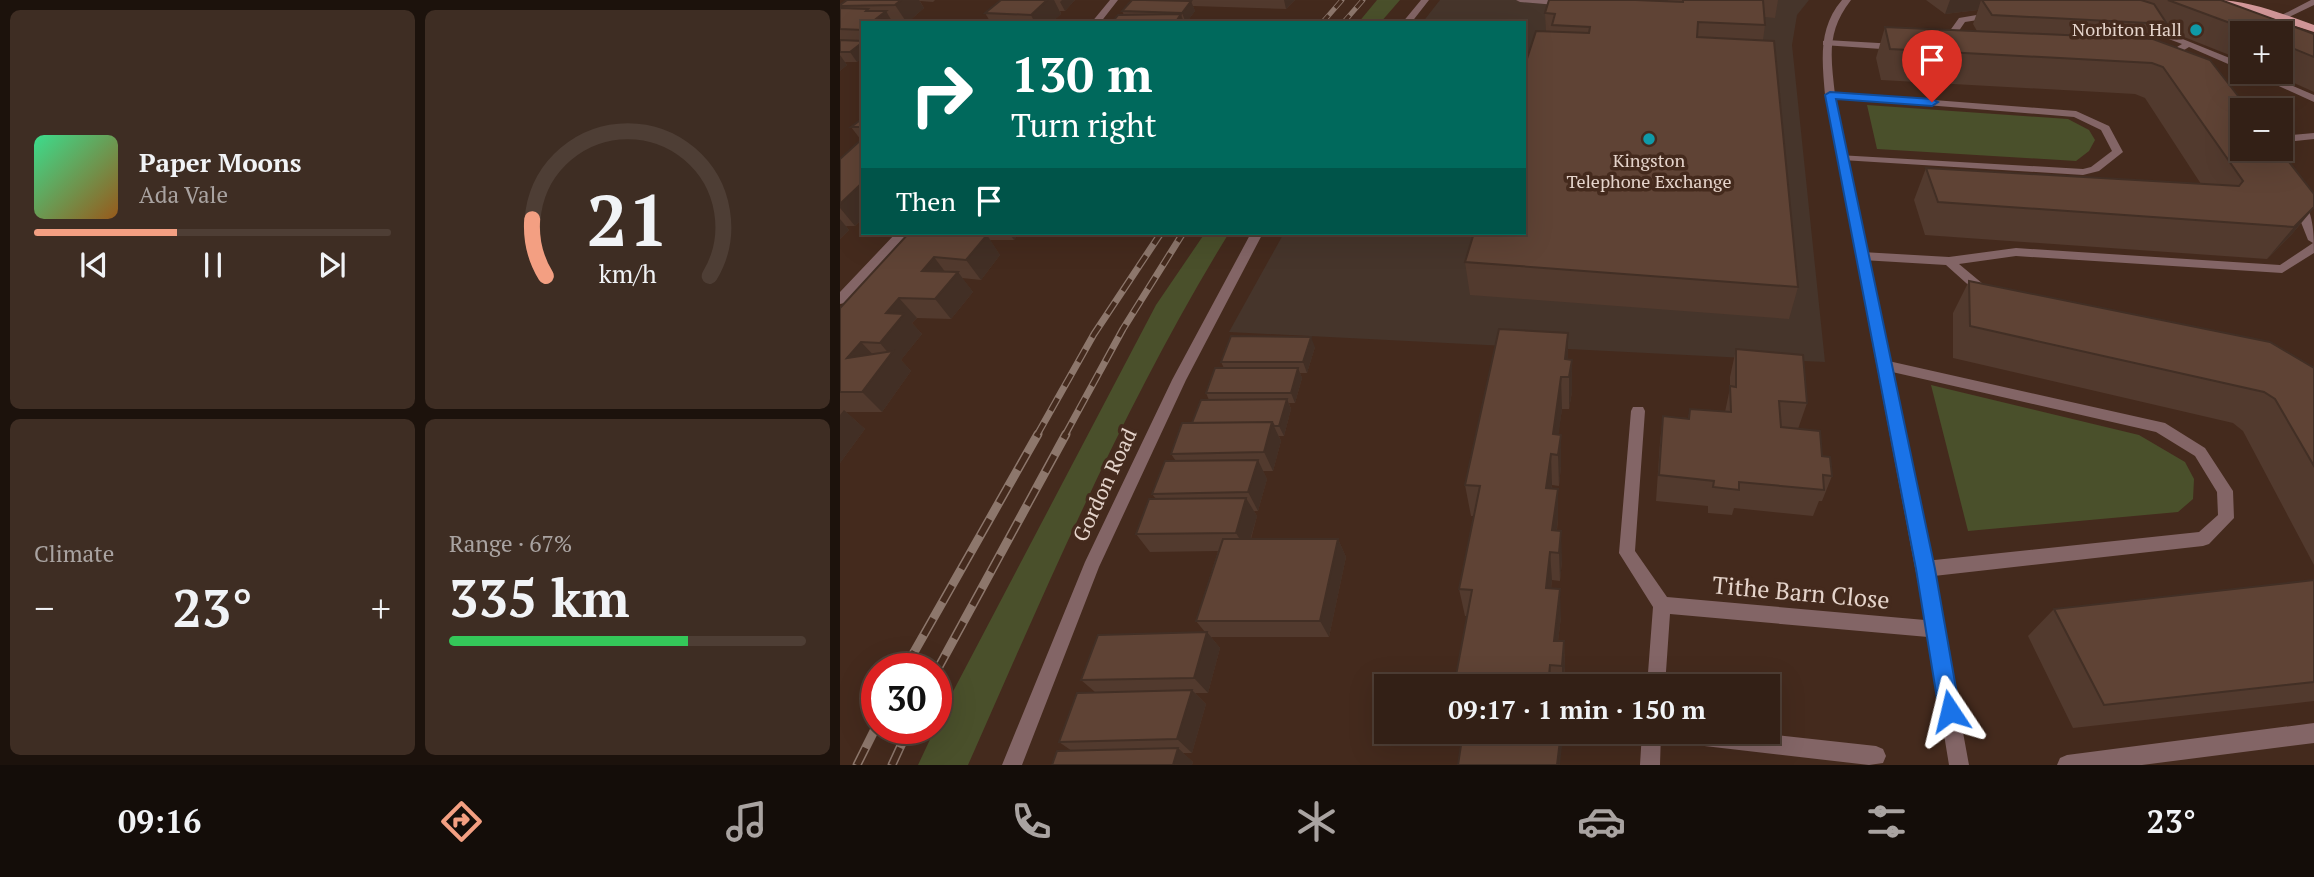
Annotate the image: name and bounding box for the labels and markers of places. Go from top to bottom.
place label: Norbiton Hall [2072,17,2182,41]
marker: Norbiton Hall [2188,22,2204,38]
pin [1902,30,1962,102]
marker: Kingston Telephone Exchange [1641,131,1657,147]
place label: Kingston Telephone Exchange [1566,148,1732,193]

